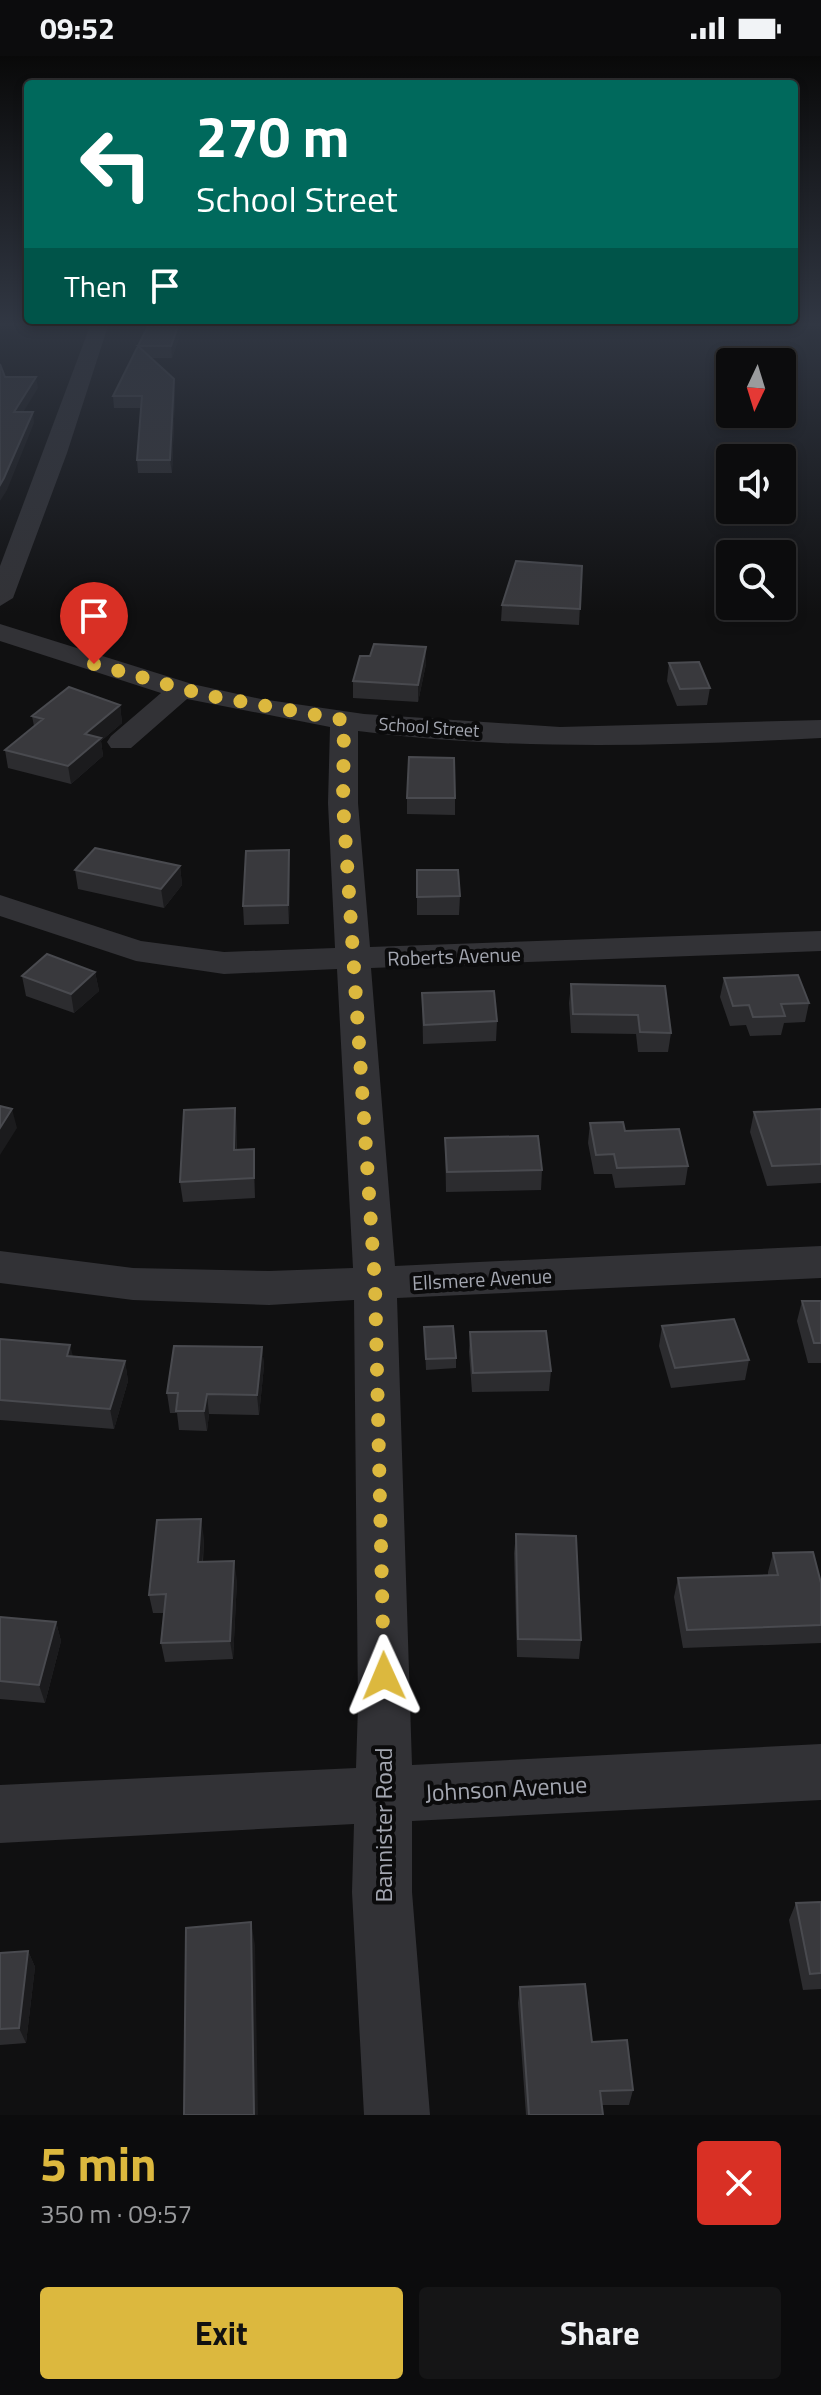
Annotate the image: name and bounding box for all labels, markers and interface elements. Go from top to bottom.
text: 09:52 [40,5,115,51]
text: 270 m [196,94,349,179]
icon: left [64,112,168,216]
text: School Street [196,171,398,226]
text: Then [64,263,127,309]
icon: arrive [143,264,187,308]
north arrow [716,348,796,428]
map controls [716,348,796,620]
button: sound [716,444,796,524]
button: search [716,540,796,620]
pin [60,582,128,664]
icon: arrive [72,594,116,638]
street label: School Street [378,710,481,744]
street label: Roberts Avenue [387,938,521,974]
street label: Ellsmere Avenue [411,1260,553,1298]
position arrow [342,1634,426,1718]
street label: Bannister Road [365,1747,401,1903]
street label: Johnson Avenue [424,1766,588,1810]
text: 5 min [40,2127,157,2200]
button: close [697,2141,781,2225]
text: 350 m · 09:57 [40,2194,192,2233]
button: Exit [40,2287,403,2379]
button: Share [419,2287,781,2379]

